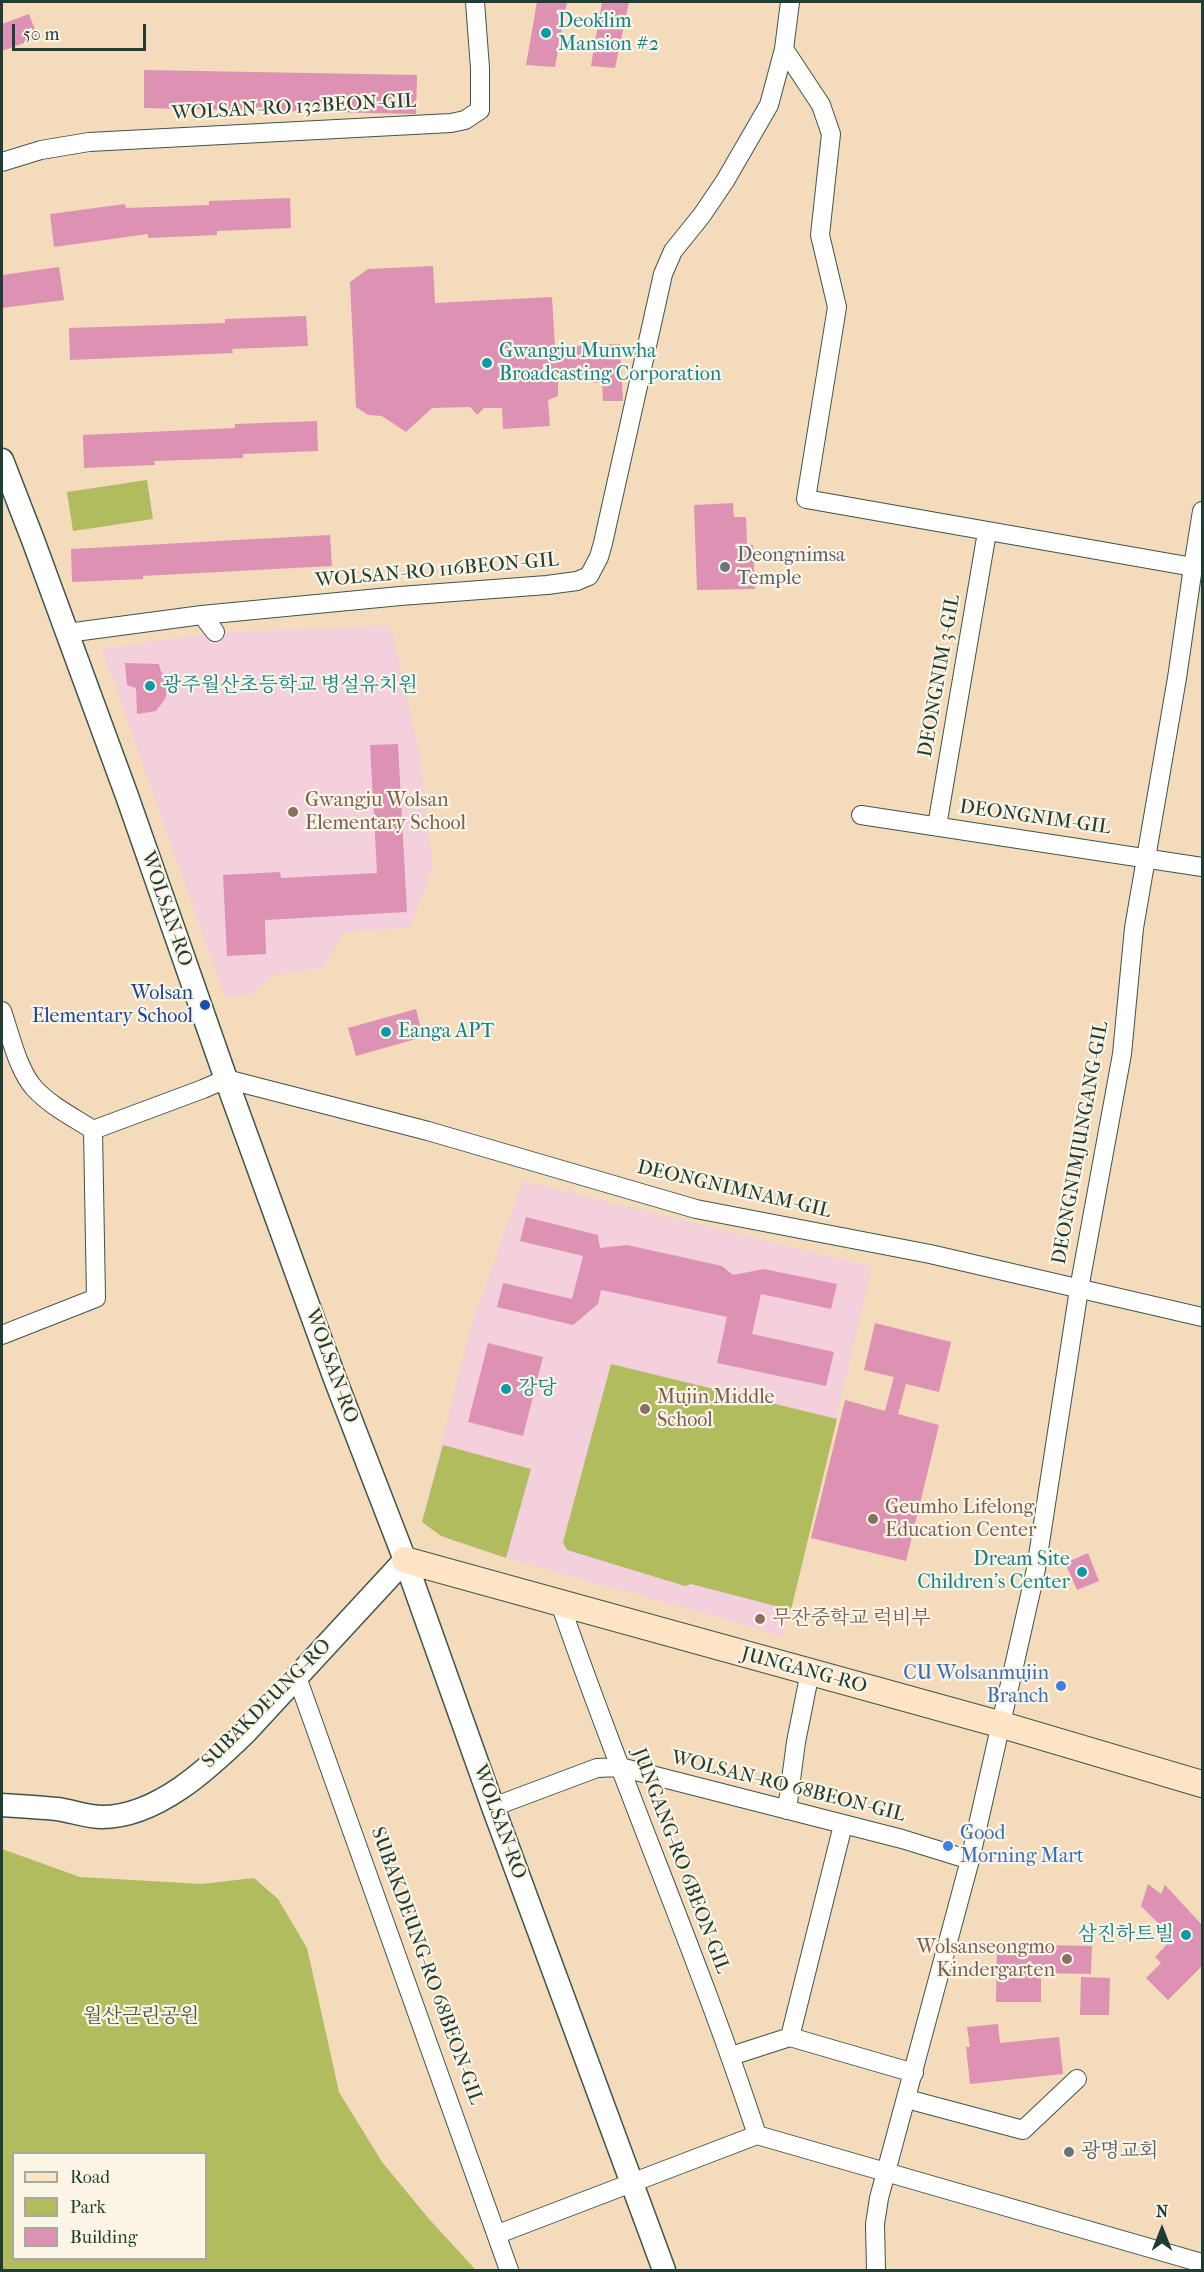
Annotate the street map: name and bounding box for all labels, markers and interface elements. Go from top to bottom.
place label: Deoklim Mansion #2 [558,10,659,57]
scale bar [15,12,148,50]
text: 50 m [23,24,59,45]
marker: Deoklim Mansion #2 [539,26,553,40]
street label: WOLSAN-RO 132BEON-GIL [171,90,417,126]
place label: Gwangju Munwha Broadcasting Corporation [499,340,721,387]
marker: Gwangju Munwha Broadcasting Corporation [480,356,494,370]
place label: Deongnimsa Temple [737,544,845,591]
street label: WOLSAN-RO 116BEON-GIL [314,548,560,594]
marker: Deongnimsa Temple [718,560,732,574]
street label: DEONGNIM 3-GIL [914,593,966,759]
place label: 광주월산초등학교 병설유치원 [162,674,417,698]
marker: 광주월산초등학교 병설유치원 [143,679,157,693]
place label: Gwangju Wolsan Elementary School [305,789,466,836]
street label: DEONGNIM-GIL [958,796,1112,840]
marker: Gwangju Wolsan Elementary School [286,805,300,819]
street label: WOLSAN-RO [135,848,197,970]
place label: Wolsan Elementary School [32,982,193,1029]
marker: Wolsan Elementary School [198,998,212,1012]
street label: DEONGNIMJUNGANG-GIL [1048,1019,1114,1267]
place label: Eanga APT [398,1020,494,1044]
marker: Eanga APT [379,1025,393,1039]
street label: DEONGNIMNAM-GIL [635,1156,833,1224]
street label: WOLSAN-RO [299,1305,363,1427]
place label: 강당 [518,1377,557,1401]
marker: 강당 [499,1382,513,1396]
place label: Mujin Middle School [657,1386,774,1433]
marker: Mujin Middle School [638,1402,652,1416]
place label: Geumho Lifelong Education Center [885,1496,1037,1543]
marker: Geumho Lifelong Education Center [866,1512,880,1526]
place label: Dream Site Children's Center [917,1548,1070,1595]
marker: Dream Site Children's Center [1075,1565,1089,1579]
place label: 무잔중학교 럭비부 [772,1607,931,1631]
marker: 무잔중학교 럭비부 [753,1612,767,1626]
street label: SUBAKDEUNG-RO [197,1634,337,1774]
street label: JUNGANG-RO [738,1643,870,1699]
place label: CU Wolsanmujin Branch [903,1662,1049,1709]
marker: CU Wolsanmujin Branch [1054,1679,1068,1693]
street label: JUNGANG-RO 6BEON-GIL [626,1745,734,1977]
street label: WOLSAN-RO 68BEON-GIL [668,1746,908,1828]
street label: WOLSAN-RO [467,1761,531,1883]
place label: Good Morning Mart [960,1822,1084,1869]
street label: SUBAKDEUNG-RO 68BEON-GIL [365,1824,487,2108]
marker: Good Morning Mart [941,1839,955,1853]
place label: 삼진하트빌 [1077,1923,1174,1947]
marker: 삼진하트빌 [1179,1928,1193,1942]
place label: Wolsanseongmo Kindergarten [917,1936,1055,1983]
marker: Wolsanseongmo Kindergarten [1060,1952,1074,1966]
park label: 월산근린공원 [83,2005,199,2029]
place label: 광명교회 [1081,2140,1158,2164]
marker: 광명교회 [1062,2145,1076,2159]
legend [12,2152,207,2260]
text: Road [70,2167,110,2188]
text: Park [70,2197,106,2218]
north arrow [1132,2200,1192,2260]
text: N [1156,2202,1168,2221]
text: Building [70,2227,137,2248]

